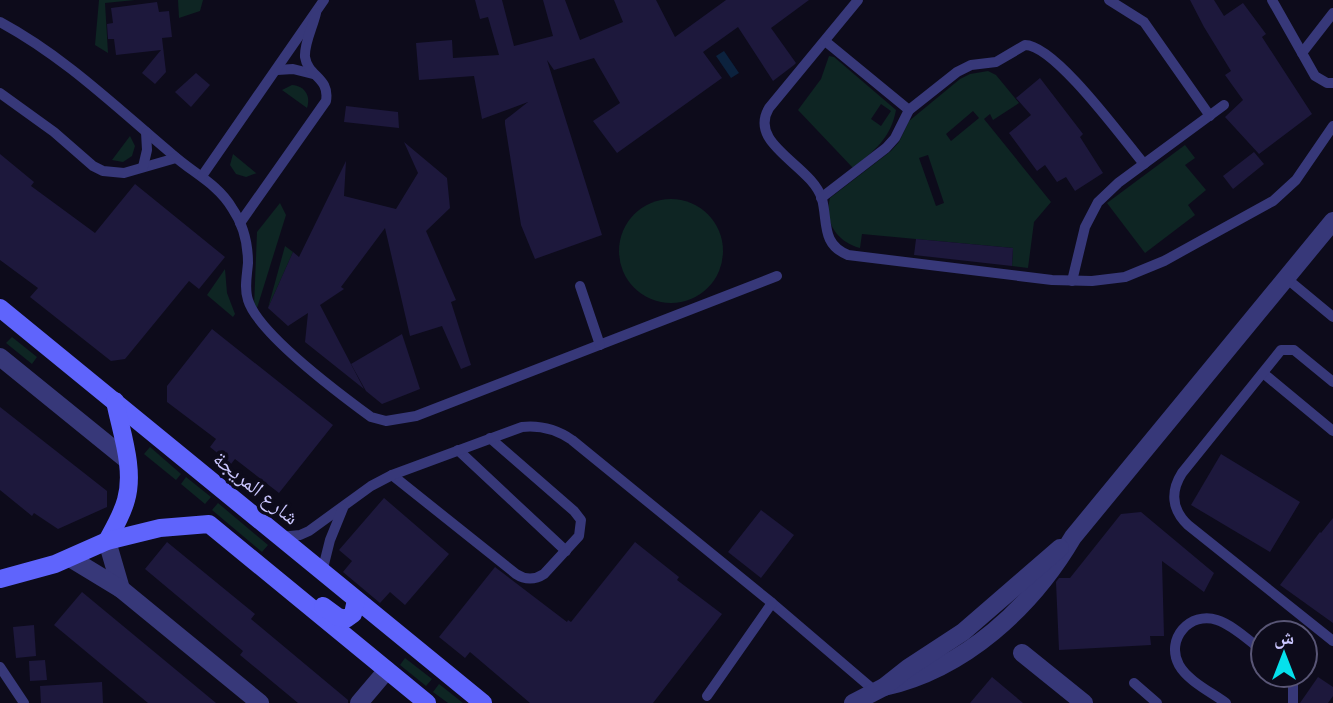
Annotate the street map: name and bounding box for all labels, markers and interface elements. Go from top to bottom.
street label: شارع المريجة [208,446,303,530]
north arrow [1249,619,1319,689]
text: ش [1274,626,1294,649]

